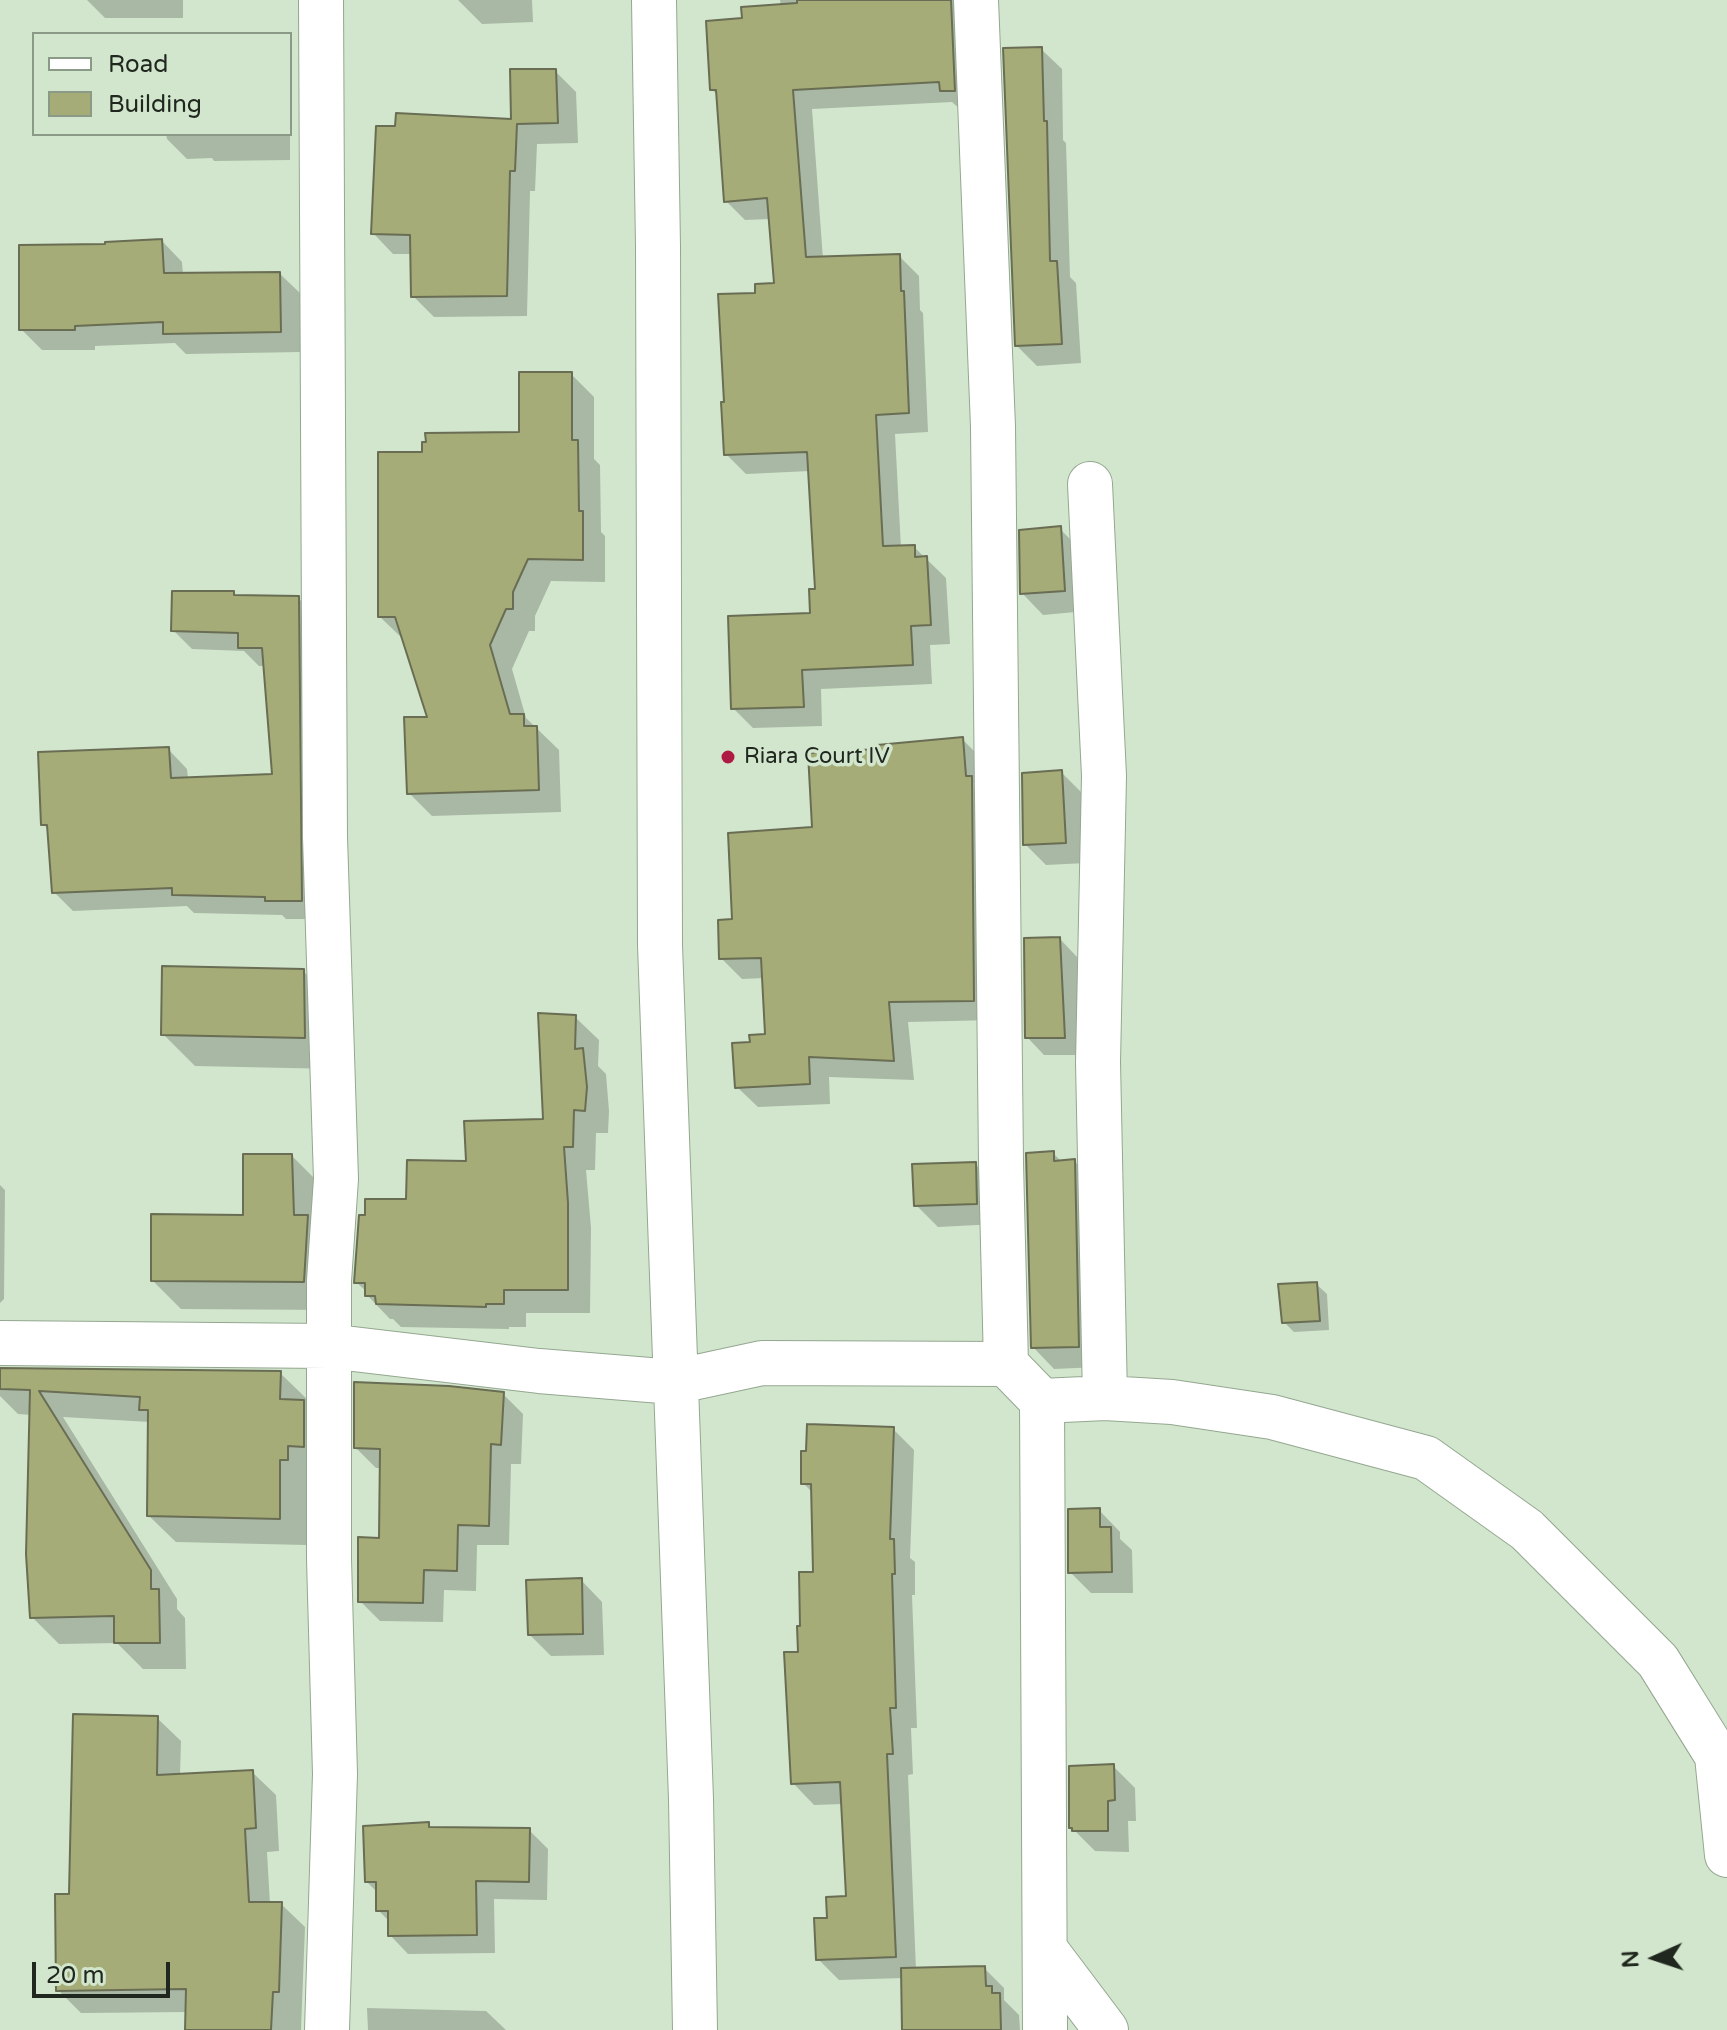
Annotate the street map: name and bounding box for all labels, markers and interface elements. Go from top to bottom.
legend [32,32,292,136]
text: Road [108,50,168,79]
text: Building [108,90,202,119]
place label: Riara Court IV [744,744,890,770]
marker: Riara Court IV [719,748,737,766]
north arrow [1615,1918,1695,1998]
scale bar [36,1946,174,1996]
text: N [1618,1950,1644,1969]
text: 20 m [46,1961,104,1990]

